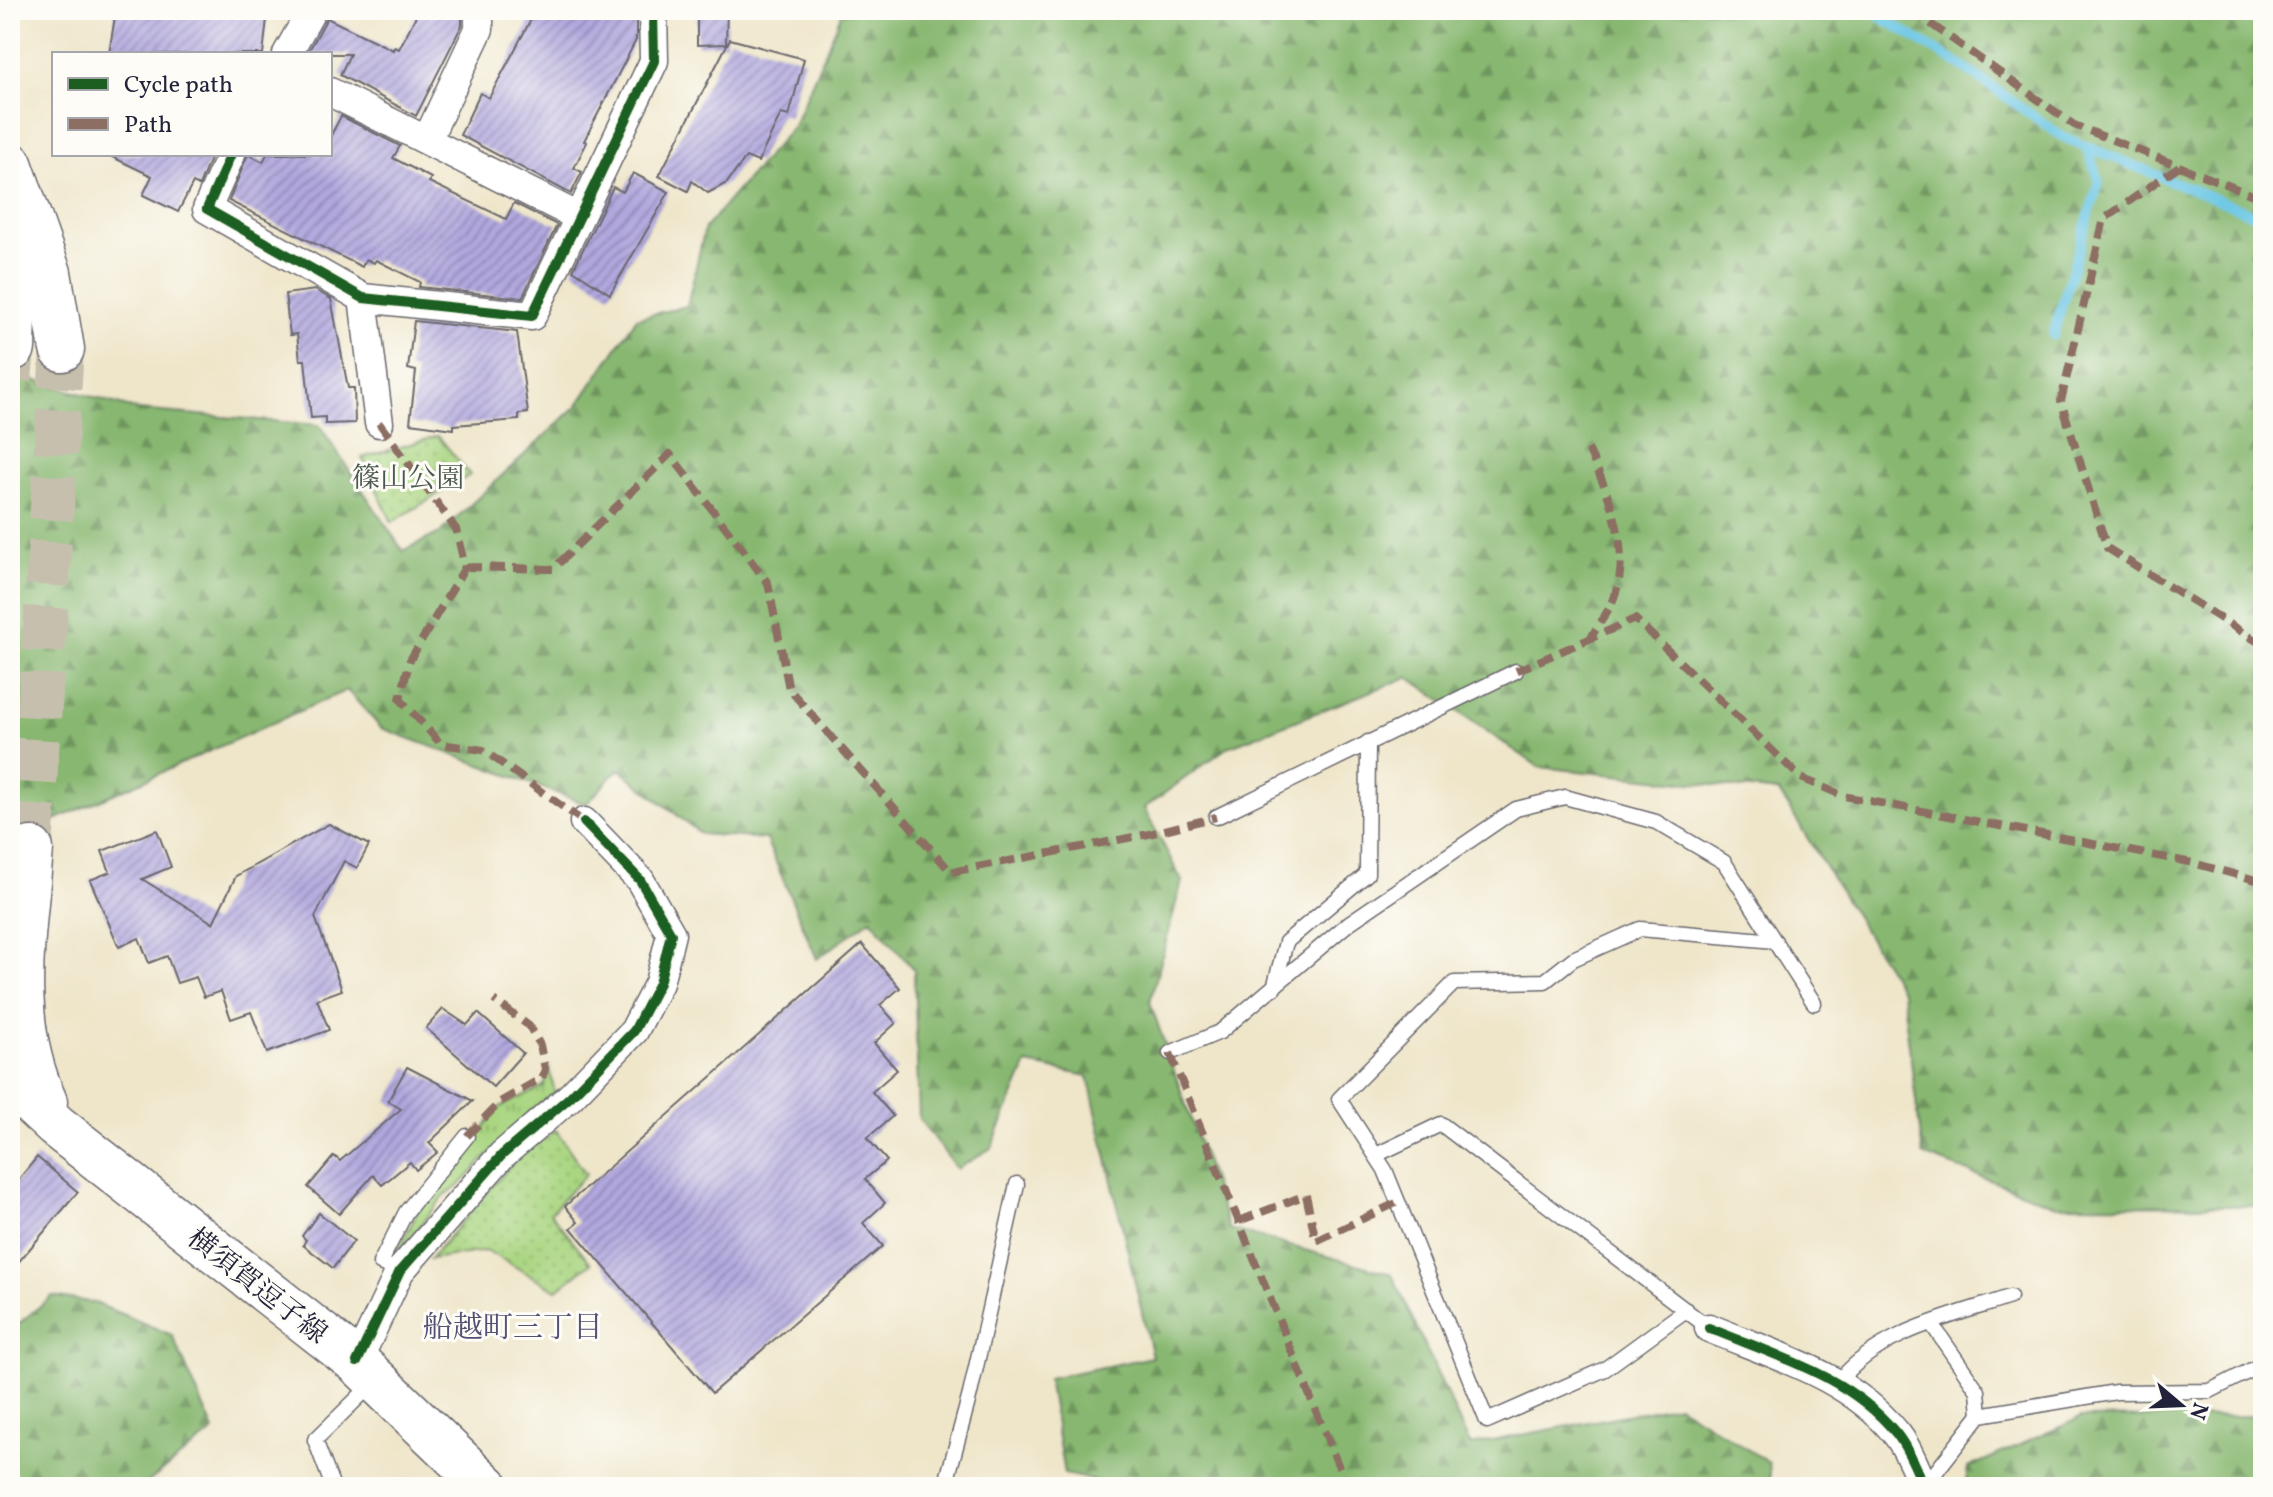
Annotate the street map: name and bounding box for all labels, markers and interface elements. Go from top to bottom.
legend [52,52,332,156]
text: Cycle path [124,69,233,103]
text: Path [124,109,172,143]
park label: 篠山公園 [352,460,464,499]
street label: 横須賀逗子線 [178,1220,335,1354]
district label: 船越町三丁目 [423,1308,603,1350]
north arrow [2141,1365,2221,1445]
text: N [2180,1398,2215,1423]

